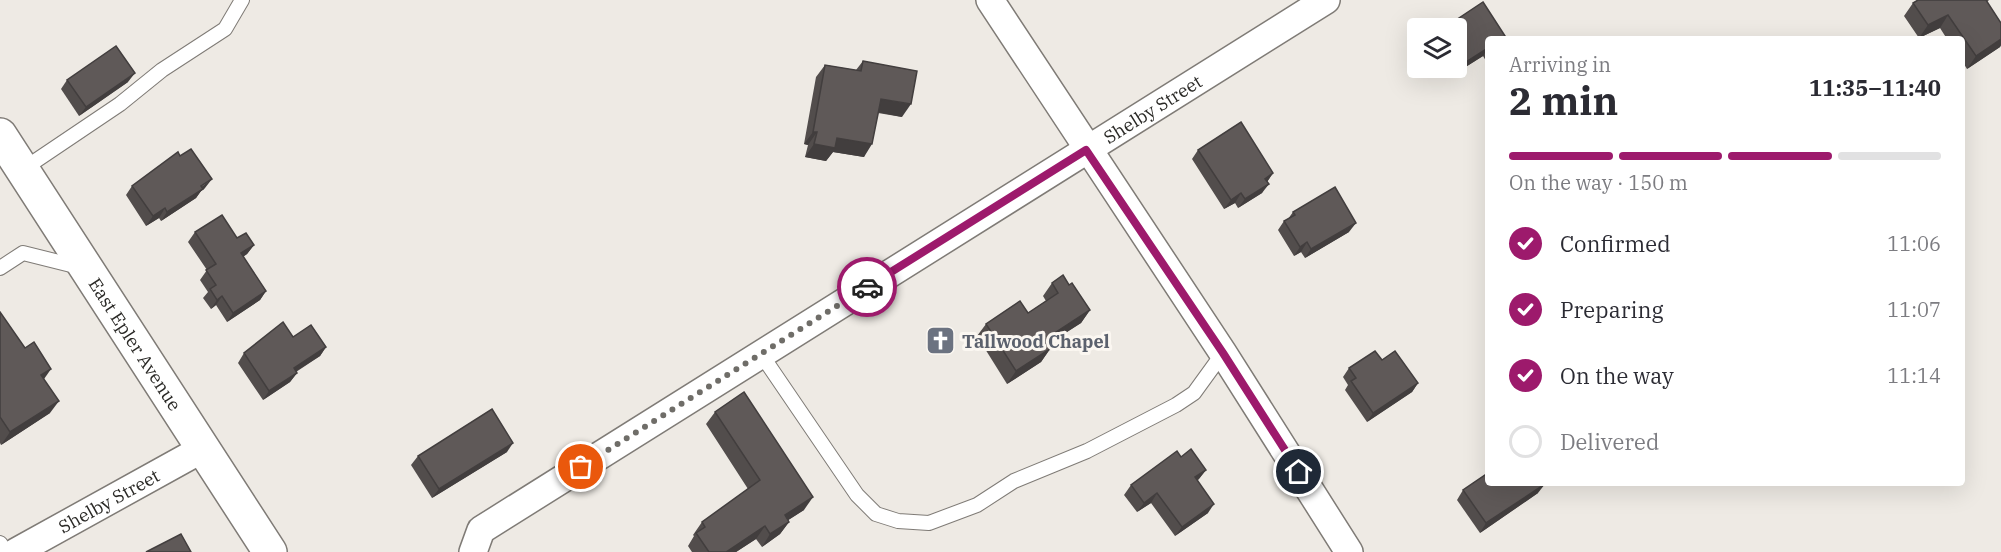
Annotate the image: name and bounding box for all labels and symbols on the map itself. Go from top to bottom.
street label: Shelby Street [1099,69,1206,148]
courier [837,257,897,317]
street label: East Epler Avenue [84,273,187,415]
church icon: Tallwood Chapel [925,325,957,357]
place label: Tallwood Chapel [962,330,1110,353]
pin [555,441,606,492]
pin [1273,446,1324,497]
street label: Shelby Street [54,464,163,538]

